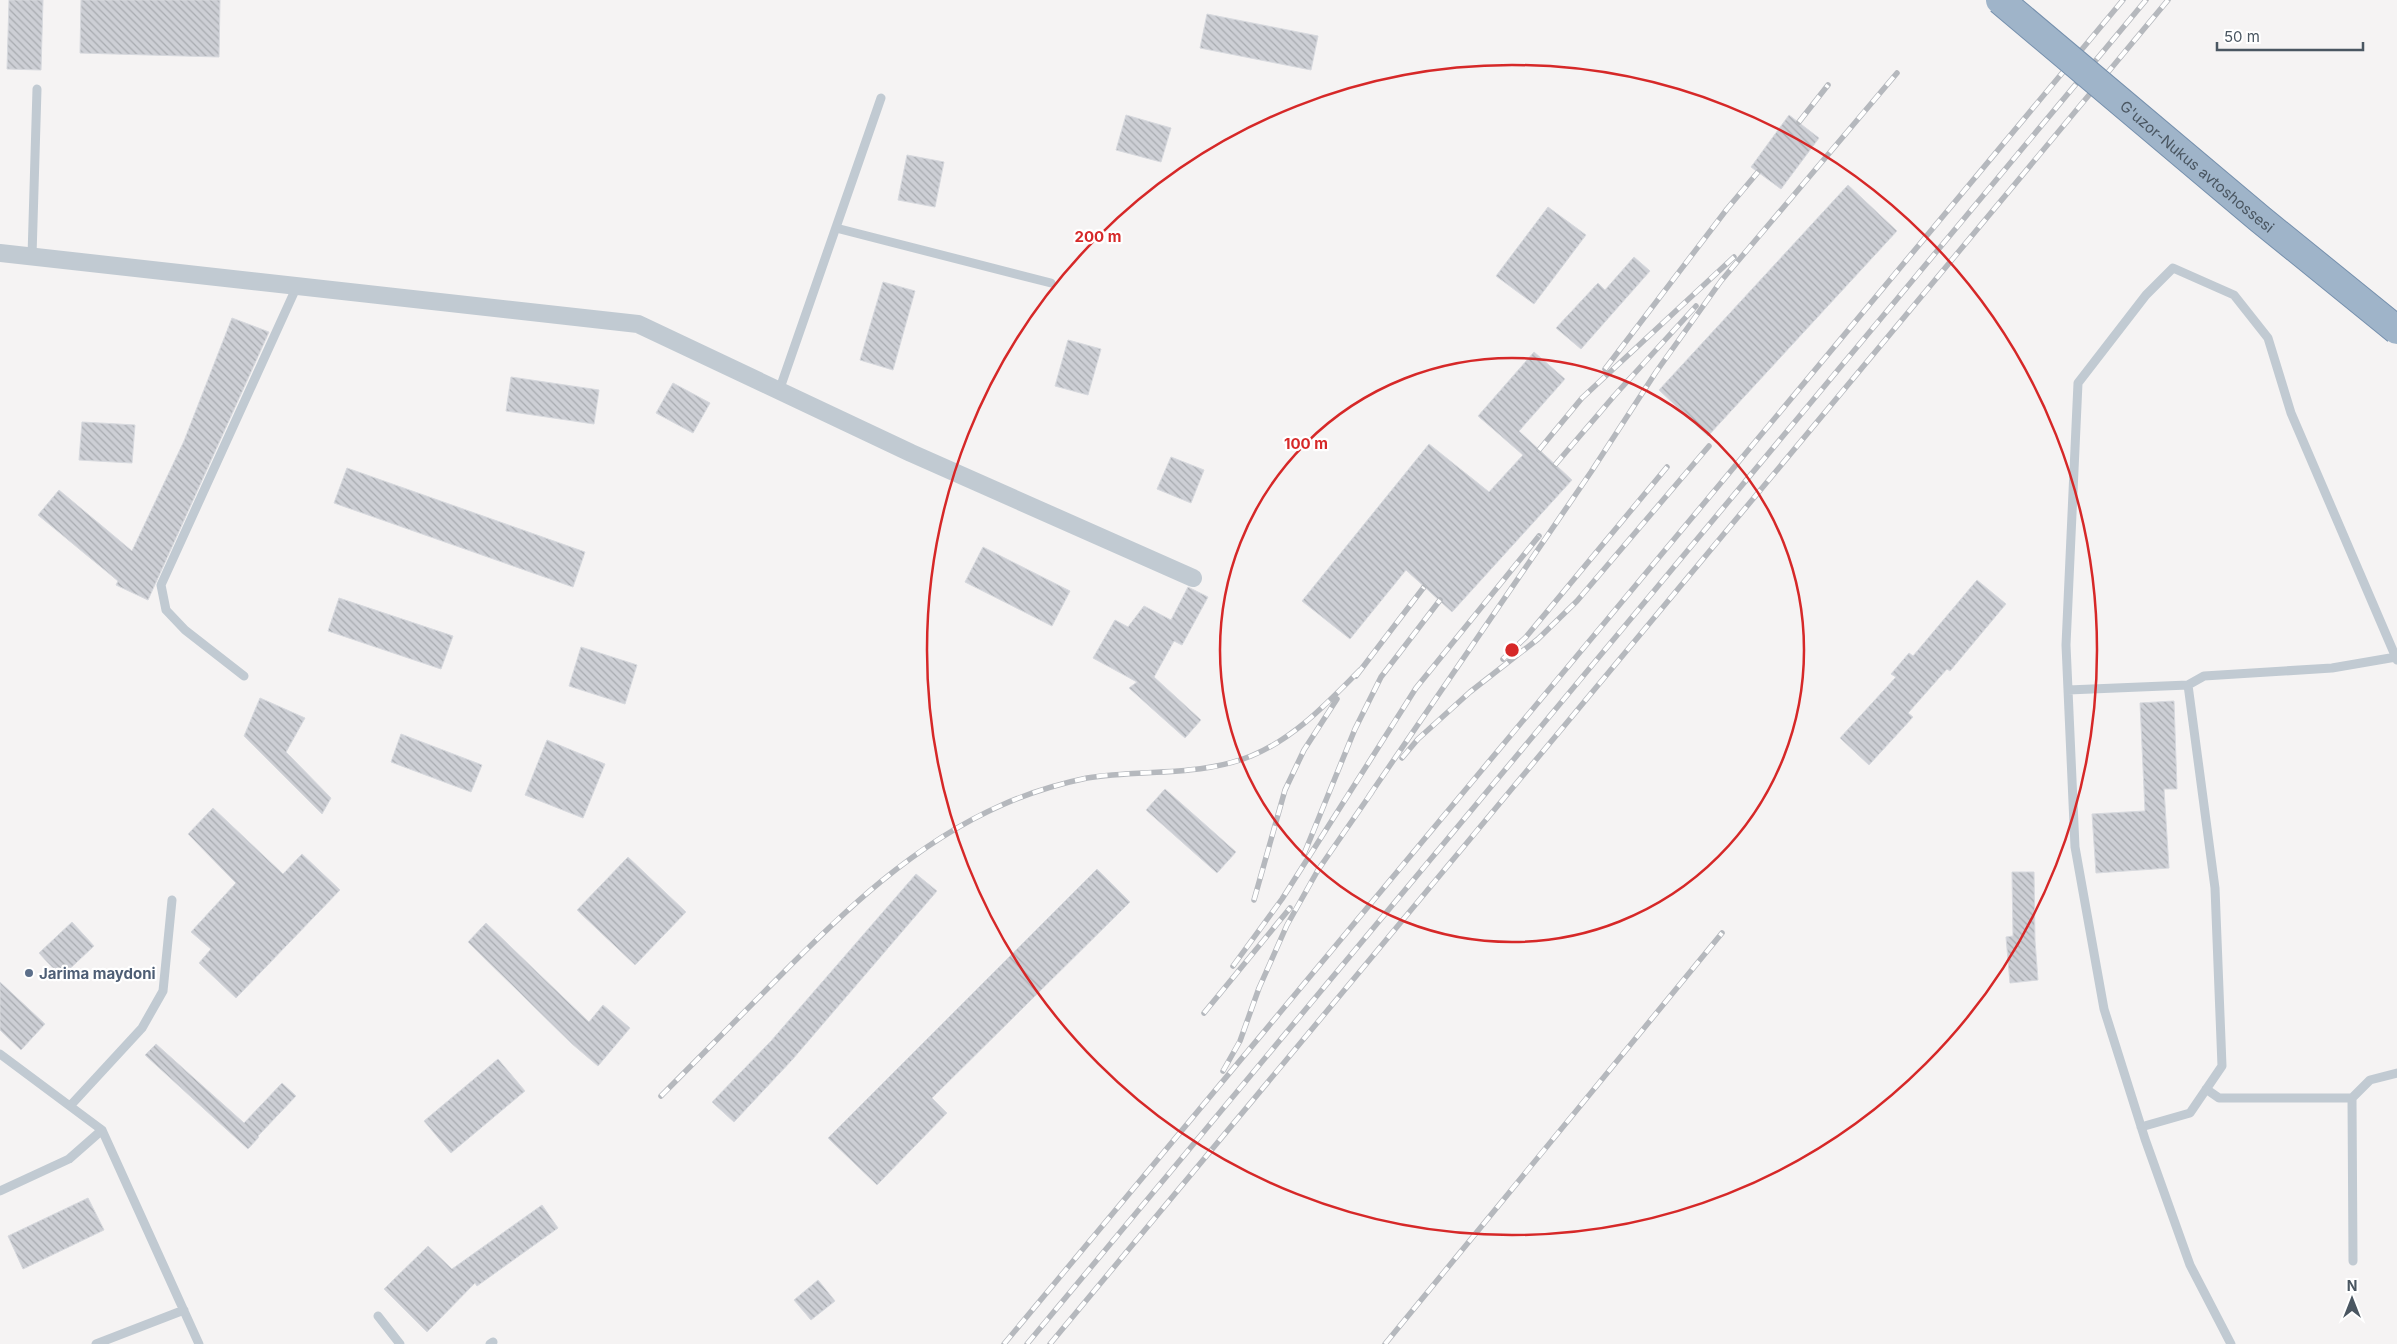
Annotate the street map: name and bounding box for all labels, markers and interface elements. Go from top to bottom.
scale bar [2217,20,2363,52]
text: 50 m [2224,27,2260,46]
street label: G'uzor-Nukus avtoshossesi [2116,96,2278,236]
text: 200 m [1075,227,1121,246]
text: 100 m [1284,434,1328,453]
centre of rings [1503,641,1521,659]
place label: Jarima maydoni [39,964,156,983]
marker: Jarima maydoni [23,967,35,979]
north arrow [2327,1274,2377,1324]
text: N [2347,1277,2357,1294]

